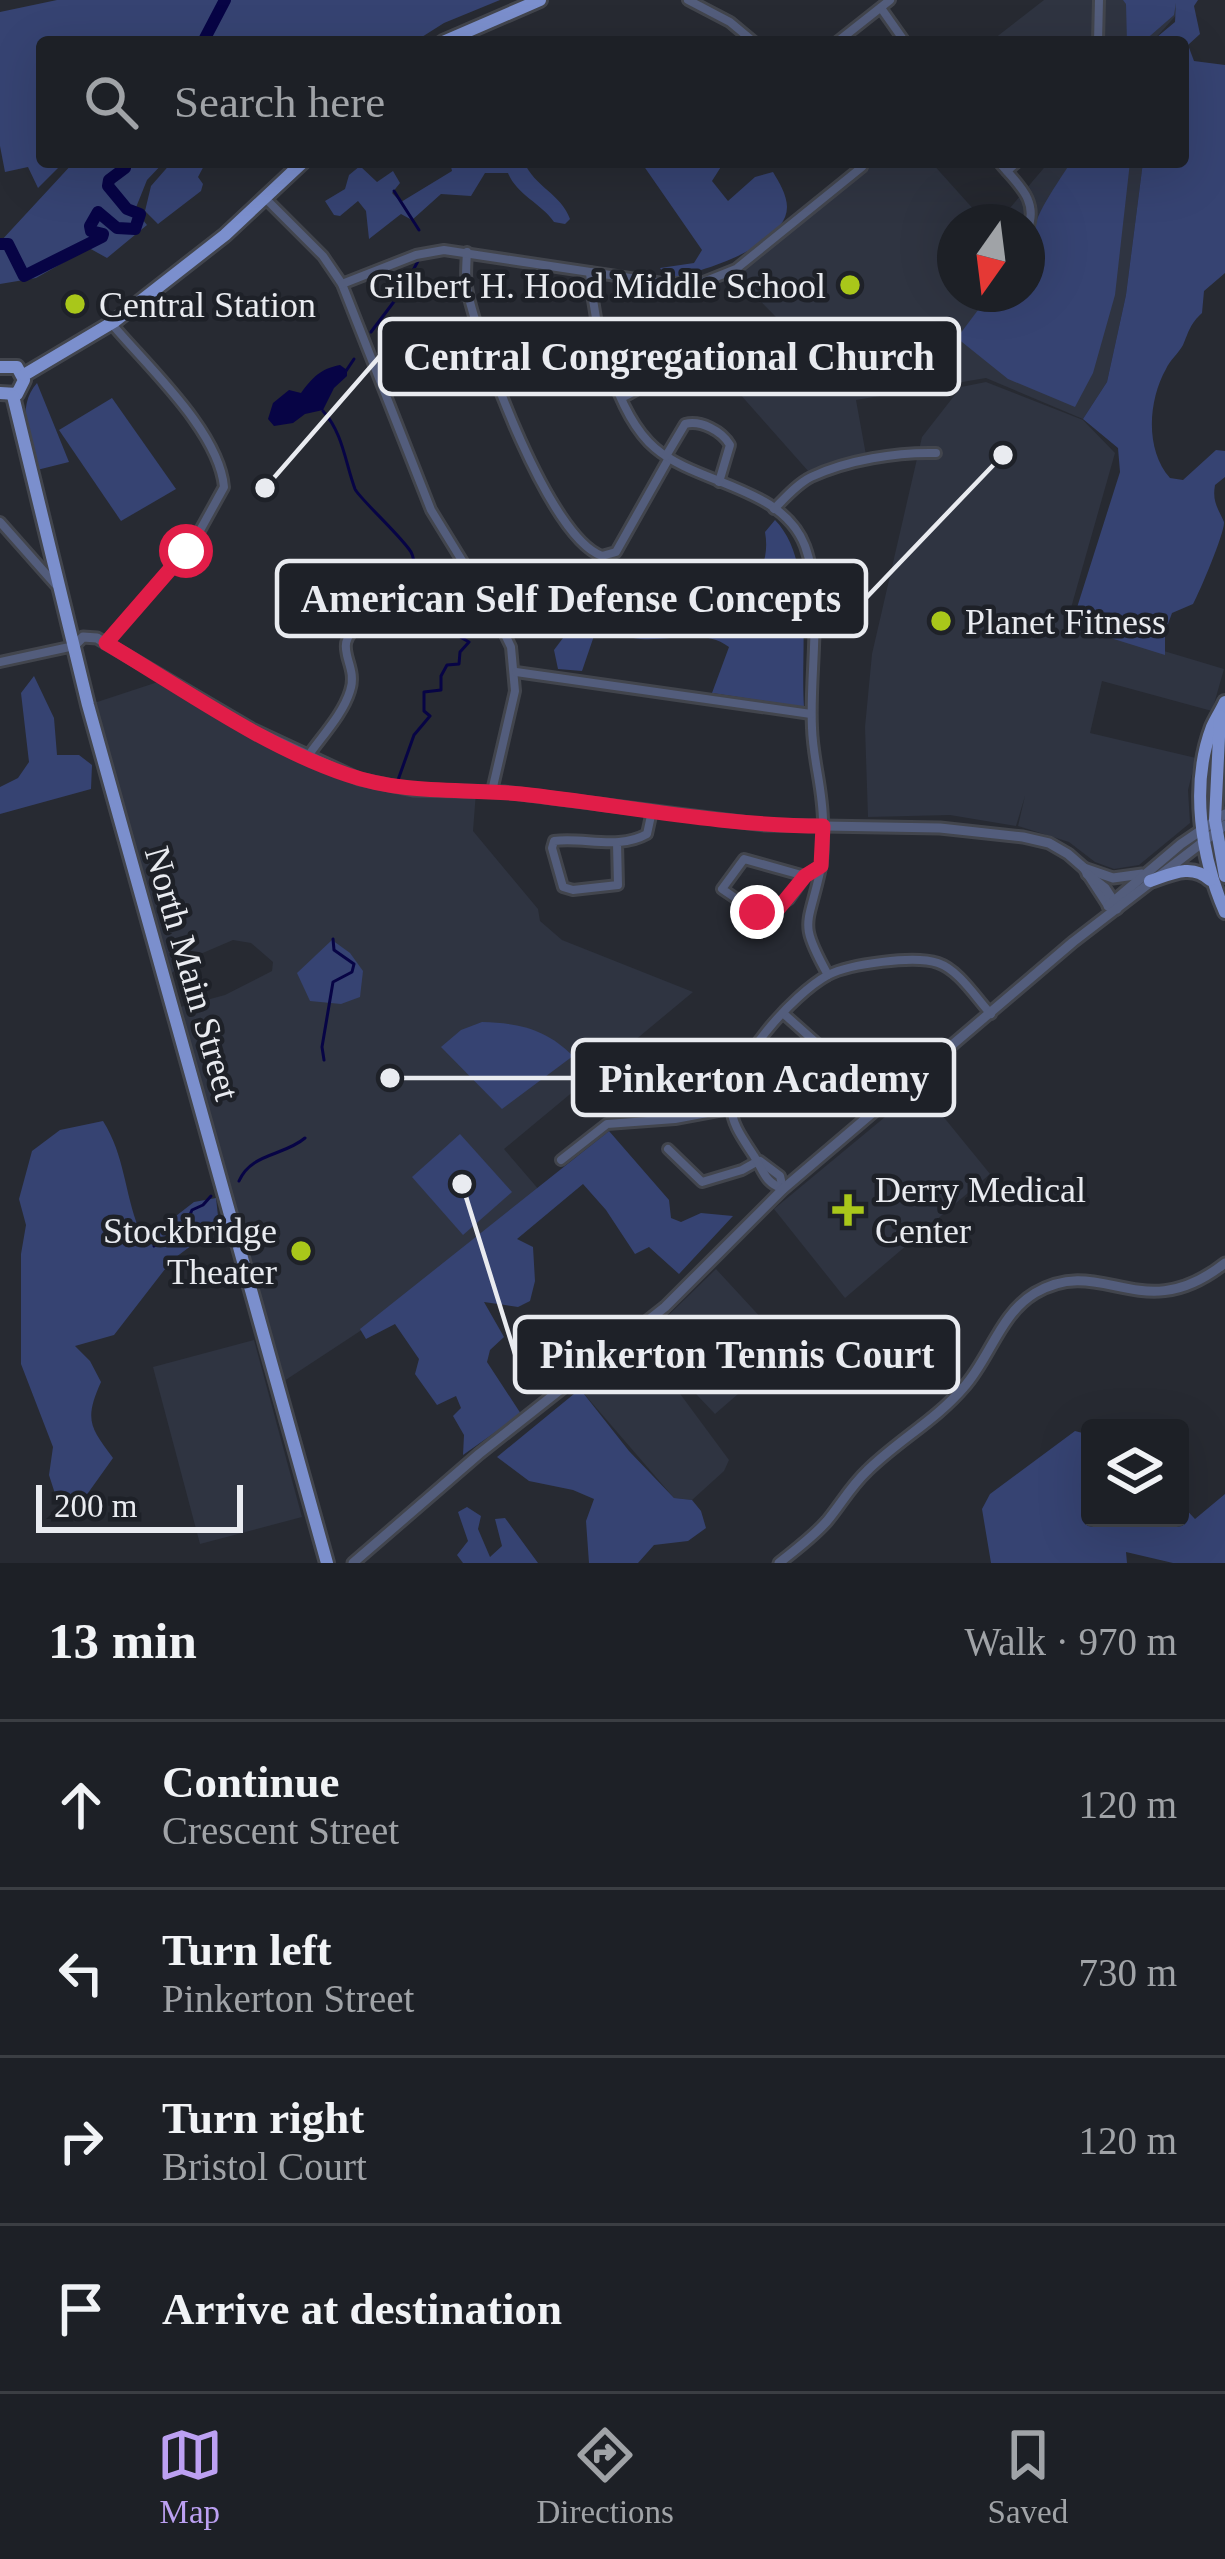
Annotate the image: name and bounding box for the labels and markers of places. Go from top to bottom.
place label: Gilbert H. Hood Middle School [369,266,826,306]
marker: Gilbert H. Hood Middle School [837,272,863,298]
place label: Central Station [99,285,316,325]
marker: Central Station [62,291,88,317]
callout: Central Congregational Church [380,319,959,394]
callout: American Self Defense Concepts [277,561,866,636]
place label: Planet Fitness [965,602,1166,642]
marker: Planet Fitness [928,608,954,634]
callout: Pinkerton Academy [573,1040,954,1115]
place label: Derry Medical Center [875,1170,1086,1251]
marker: Derry Medical Center [832,1194,864,1226]
place label: Stockbridge Theater [103,1211,277,1292]
marker: Stockbridge Theater [288,1238,314,1264]
callout: Pinkerton Tennis Court [515,1317,958,1392]

